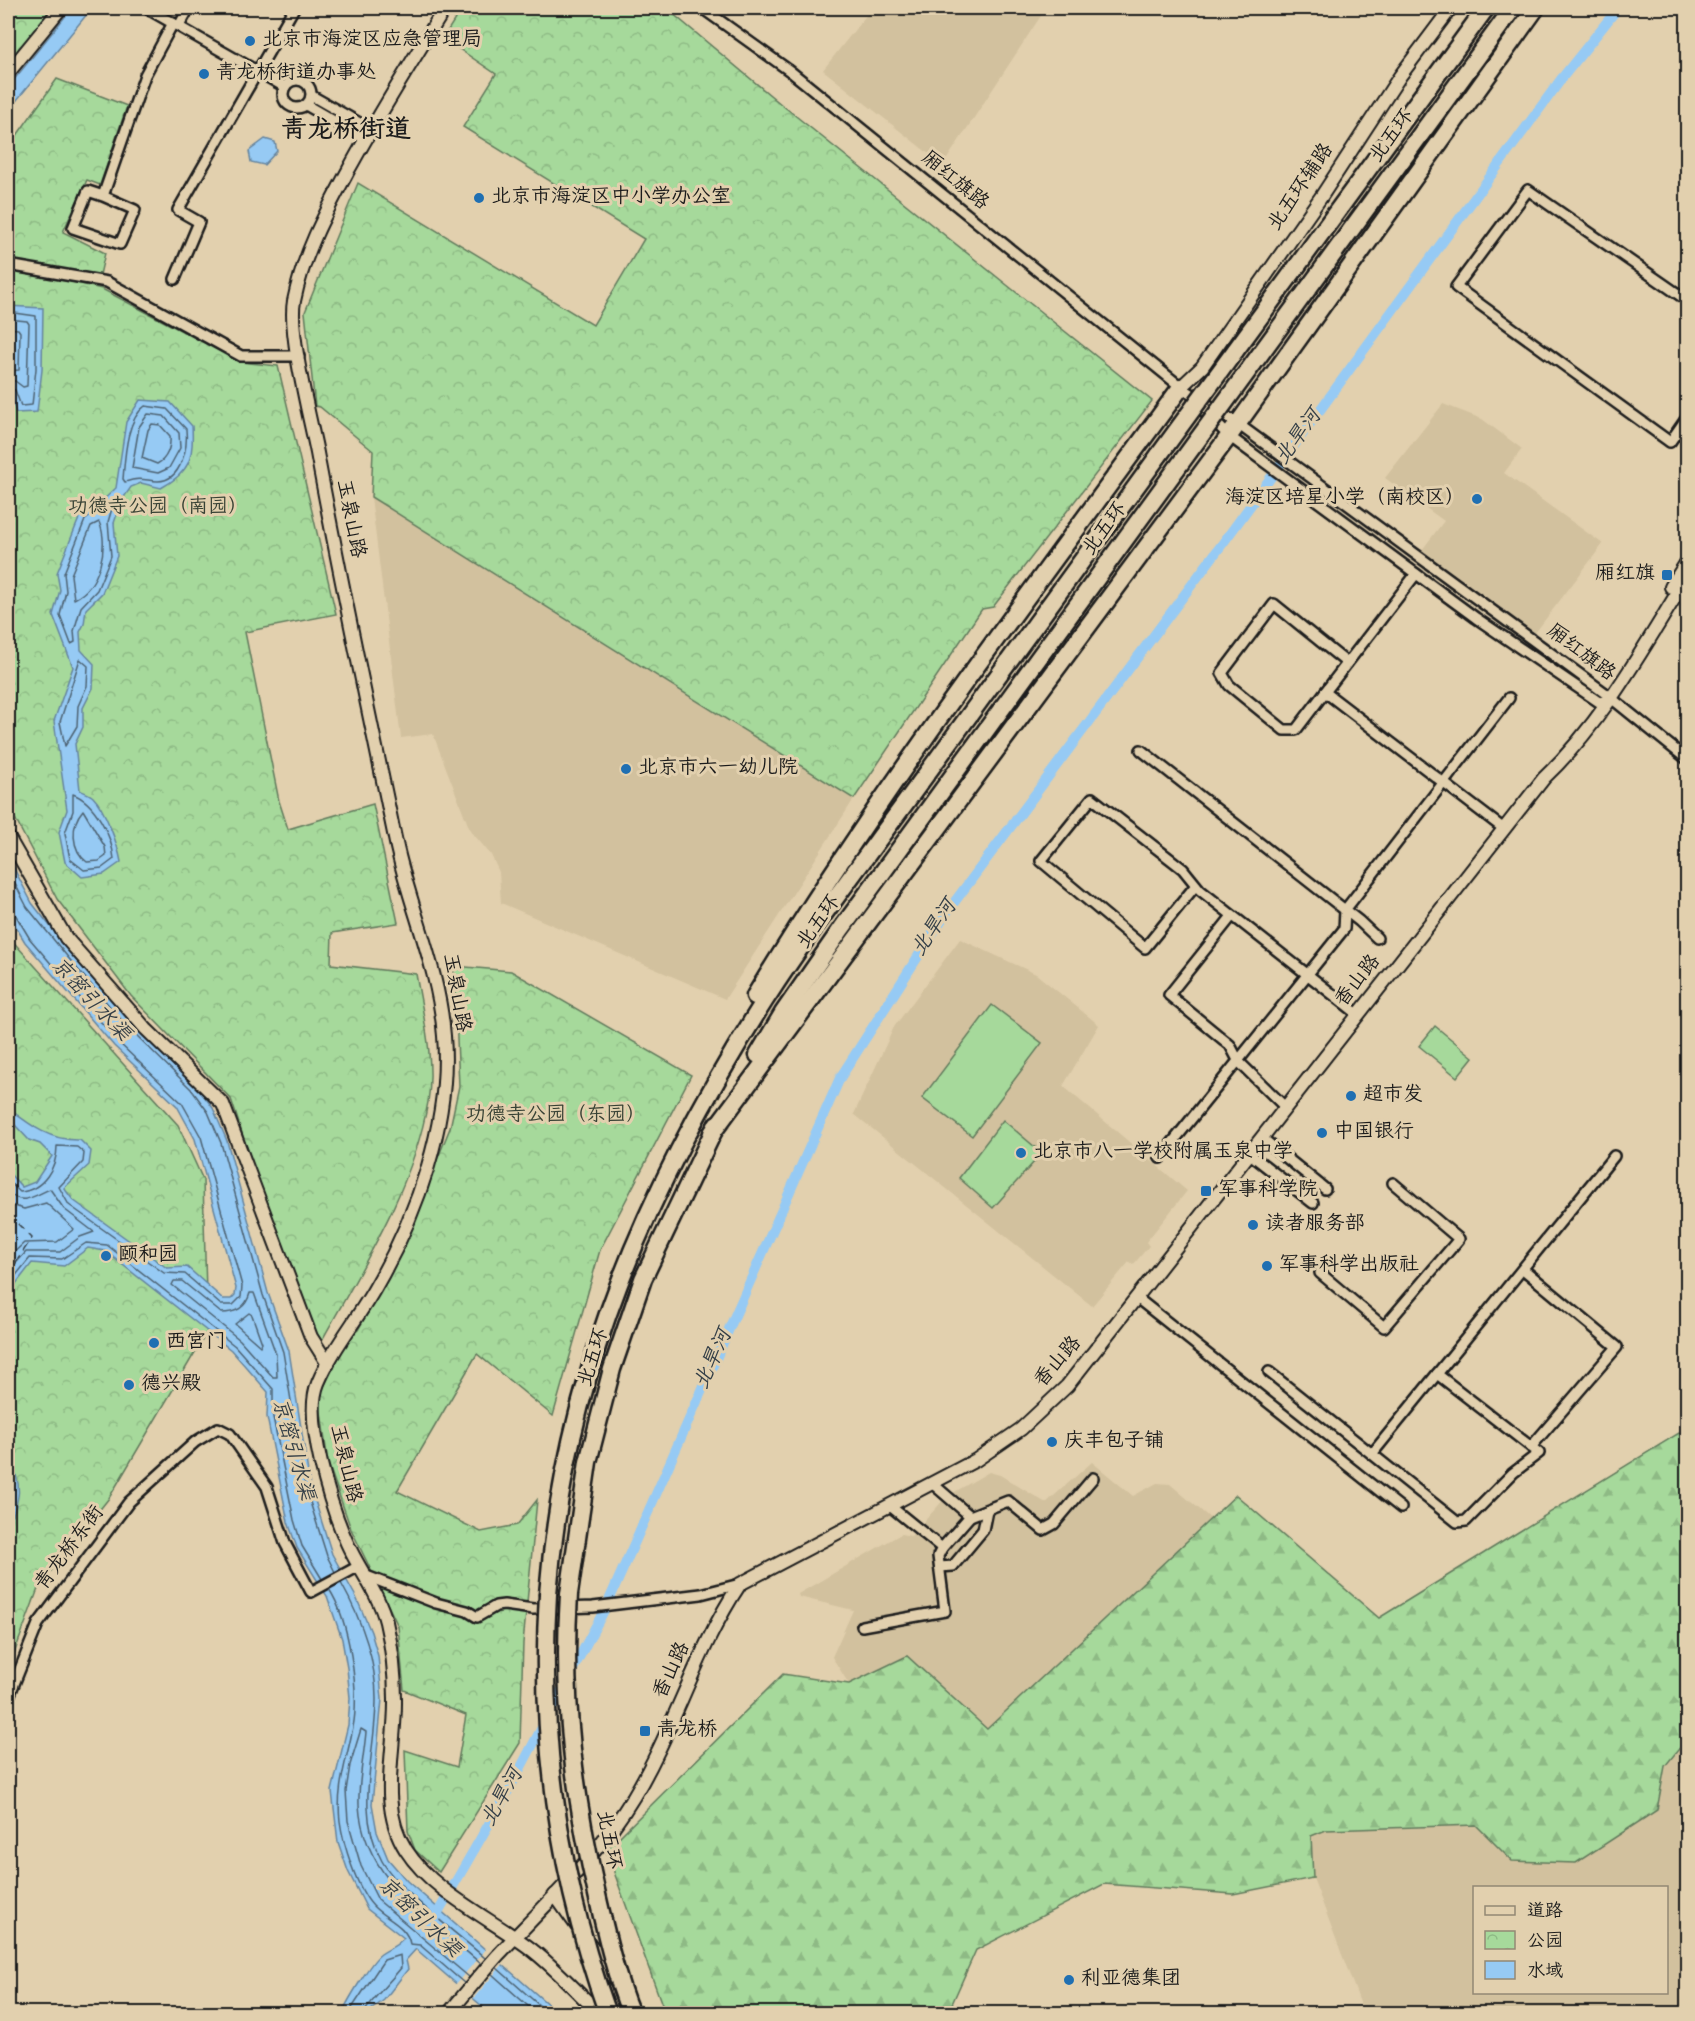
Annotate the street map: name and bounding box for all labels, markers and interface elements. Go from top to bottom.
place label: 北京市海淀区应急管理局 [262,28,482,53]
marker: 北京市海淀区应急管理局 [243,34,257,48]
place label: 青龙桥街道办事处 [216,61,376,86]
marker: 青龙桥街道办事处 [197,67,211,81]
street label: 北五环 [1365,105,1420,168]
district label: 青龙桥街道 [281,115,411,148]
street label: 北五环辅路 [1263,138,1340,236]
street label: 厢红旗路 [916,146,994,217]
place label: 北京市海淀区中小学办公室 [491,185,731,210]
marker: 北京市海淀区中小学办公室 [472,191,486,205]
water label: 北旱河 [1271,402,1330,471]
street label: 玉泉山路 [330,477,370,561]
place label: 海淀区培星小学（南校区） [1225,486,1465,511]
marker: 海淀区培星小学（南校区） [1470,492,1484,506]
park label: 功德寺公园（南园） [68,495,248,520]
street label: 北五环 [1078,498,1133,561]
place label: 厢红旗 [1595,563,1655,587]
marker: 厢红旗 [1660,568,1674,582]
street label: 厢红旗路 [1541,619,1621,688]
place label: 北京市六一幼儿院 [638,756,798,781]
marker: 北京市六一幼儿院 [619,762,633,776]
street label: 北五环 [793,891,847,954]
water label: 北旱河 [907,893,966,962]
street label: 香山路 [1330,949,1387,1013]
street label: 玉泉山路 [437,951,475,1035]
water label: 京密引水渠 [44,953,137,1049]
place label: 超市发 [1363,1083,1423,1108]
marker: 超市发 [1344,1089,1358,1103]
park label: 功德寺公园（东园） [466,1103,646,1128]
place label: 中国银行 [1334,1120,1414,1145]
marker: 中国银行 [1315,1126,1329,1140]
place label: 北京市八一学校附属玉泉中学 [1033,1140,1293,1165]
marker: 北京市八一学校附属玉泉中学 [1014,1146,1028,1160]
place label: 军事科学院 [1218,1178,1318,1203]
marker: 军事科学院 [1199,1184,1213,1198]
place label: 读者服务部 [1265,1212,1365,1237]
marker: 读者服务部 [1246,1218,1260,1232]
place label: 颐和园 [118,1243,178,1268]
marker: 颐和园 [99,1249,113,1263]
place label: 军事科学出版社 [1279,1253,1419,1278]
marker: 军事科学出版社 [1260,1259,1274,1273]
water label: 北旱河 [690,1323,740,1394]
street label: 北五环 [574,1326,615,1390]
place label: 西宫门 [166,1330,226,1355]
street label: 香山路 [1029,1331,1088,1393]
marker: 西宫门 [147,1336,161,1350]
place label: 德兴殿 [141,1373,201,1397]
marker: 德兴殿 [122,1378,136,1392]
water label: 京密引水渠 [265,1396,320,1506]
street label: 玉泉山路 [324,1422,366,1507]
place label: 庆丰包子铺 [1064,1429,1164,1454]
marker: 庆丰包子铺 [1045,1435,1059,1449]
street label: 青龙桥东街 [30,1501,110,1596]
street label: 香山路 [648,1637,697,1703]
place label: 青龙桥 [657,1718,717,1743]
marker: 青龙桥 [638,1724,652,1738]
water label: 北旱河 [477,1761,532,1832]
street label: 北五环 [590,1808,625,1872]
water label: 京密引水渠 [372,1872,467,1966]
legend [1473,1886,1668,1994]
text: 道路 [1527,1901,1563,1923]
text: 公园 [1527,1931,1563,1953]
text: 水域 [1527,1961,1563,1983]
place label: 利亚德集团 [1081,1967,1181,1992]
marker: 利亚德集团 [1062,1973,1076,1987]

